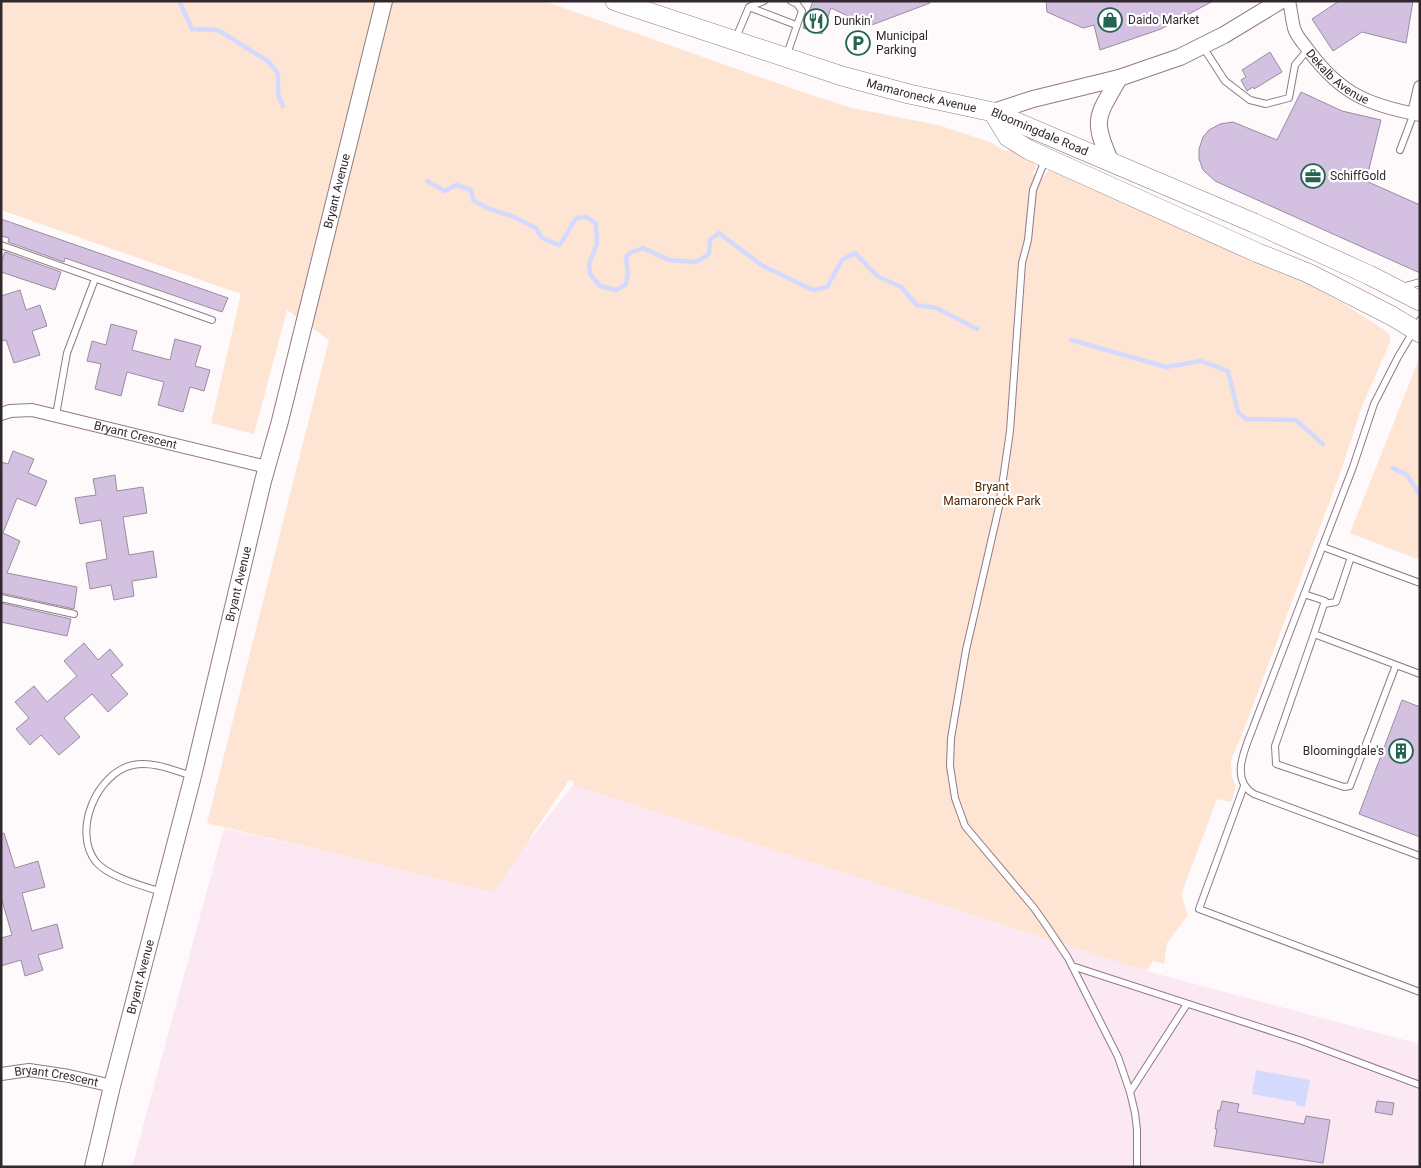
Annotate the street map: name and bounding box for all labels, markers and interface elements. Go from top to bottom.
shop icon: Daido Market [1097,7,1123,33]
restaurant icon: Dunkin' [803,8,829,34]
place label: Daido Market [1128,13,1199,27]
place label: Dunkin' [834,14,872,28]
place label: Municipal Parking [876,29,928,57]
parking icon: Municipal Parking [845,30,871,56]
street label: Dekalb Avenue [1303,47,1371,107]
street label: Mamaroneck Avenue [865,76,978,115]
street label: Bloomingdale Road [989,105,1090,159]
street label: Bryant Avenue [321,152,353,230]
office icon: SchiffGold [1300,163,1326,189]
place label: SchiffGold [1330,169,1386,183]
street label: Bryant Crescent [93,418,178,452]
park label: Bryant Mamaroneck Park [943,480,1042,508]
street label: Bryant Avenue [223,545,254,623]
building icon: Bloomingdale's [1388,738,1414,764]
place label: Bloomingdale's [1303,744,1384,758]
street label: Bryant Avenue [124,938,157,1016]
street label: Bryant Crescent [13,1063,100,1090]

